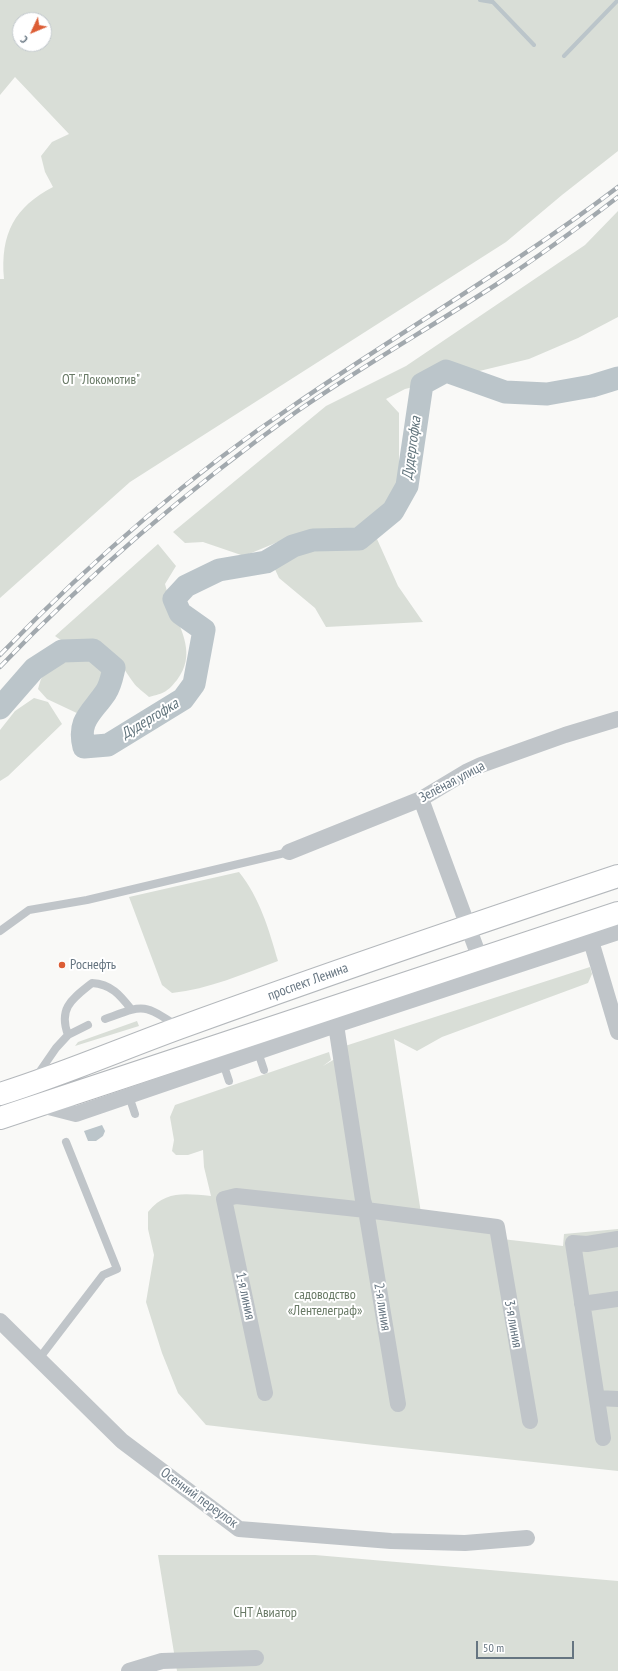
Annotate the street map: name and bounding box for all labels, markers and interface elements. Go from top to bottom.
north arrow [12,12,52,52]
text: С [17,33,31,46]
park label: ОТ "Локомотив" [62,372,140,388]
water label: Дудергофка [399,415,425,481]
water label: Дудергофка [118,695,182,743]
street label: Зелёная улица [416,758,488,806]
place label: Роснефть [70,957,116,973]
marker: Роснефть [57,960,67,970]
street label: проспект Ленина [265,960,351,1004]
street label: 1-я линия [232,1271,258,1321]
street label: 2-я линия [370,1282,394,1332]
park label: садоводство «Лентелеграф» [288,1287,362,1320]
street label: 3-я линия [501,1299,525,1349]
street label: Осенний переулок [157,1464,241,1532]
park label: СНТ Авиатор [233,1605,297,1621]
scale bar [478,1633,576,1659]
text: 50 m [483,1640,504,1655]

